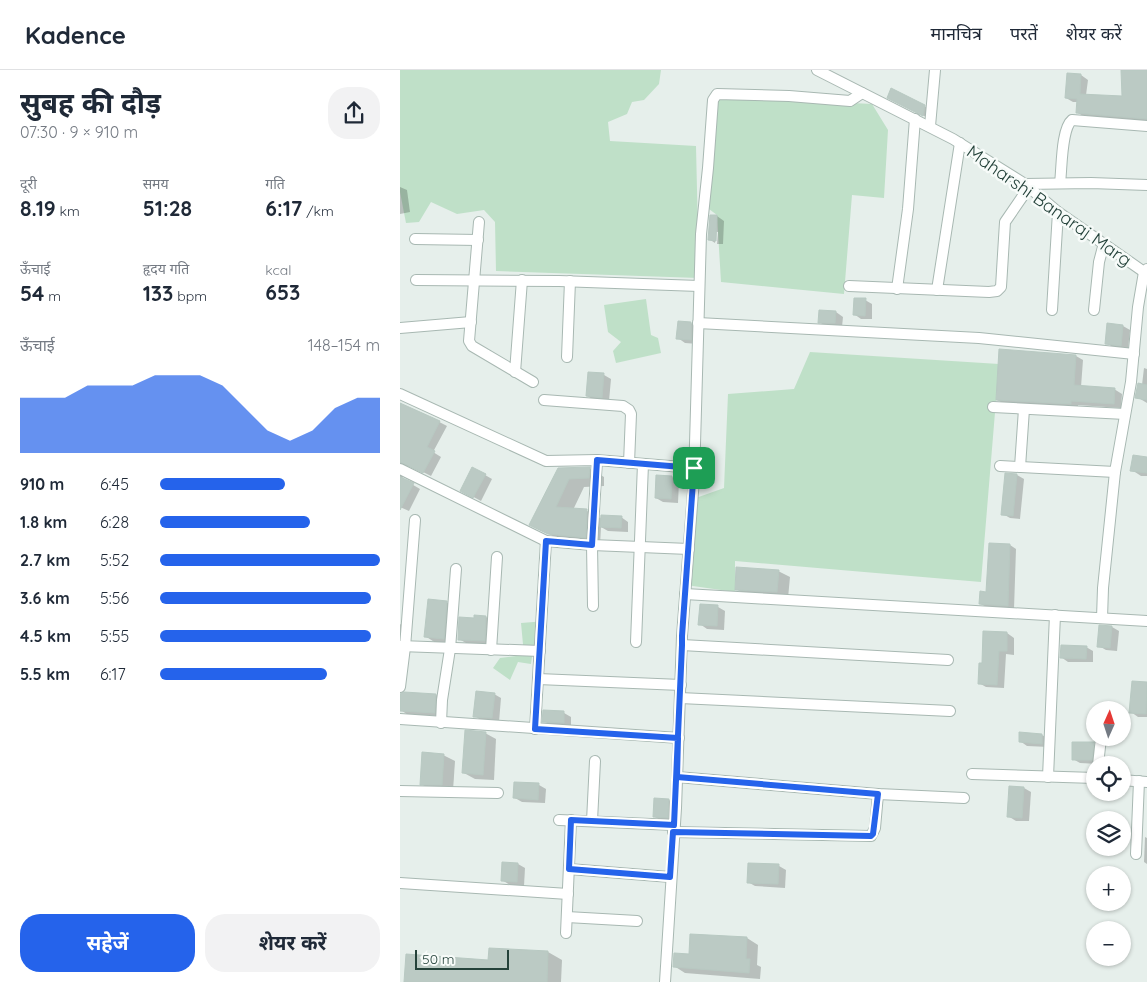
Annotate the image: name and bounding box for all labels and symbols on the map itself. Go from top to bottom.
street label: Maharshi Banaraj Marg [962,140,1136,271]
pin [673,447,715,489]
north arrow [1086,701,1131,746]
scale bar [415,947,509,970]

